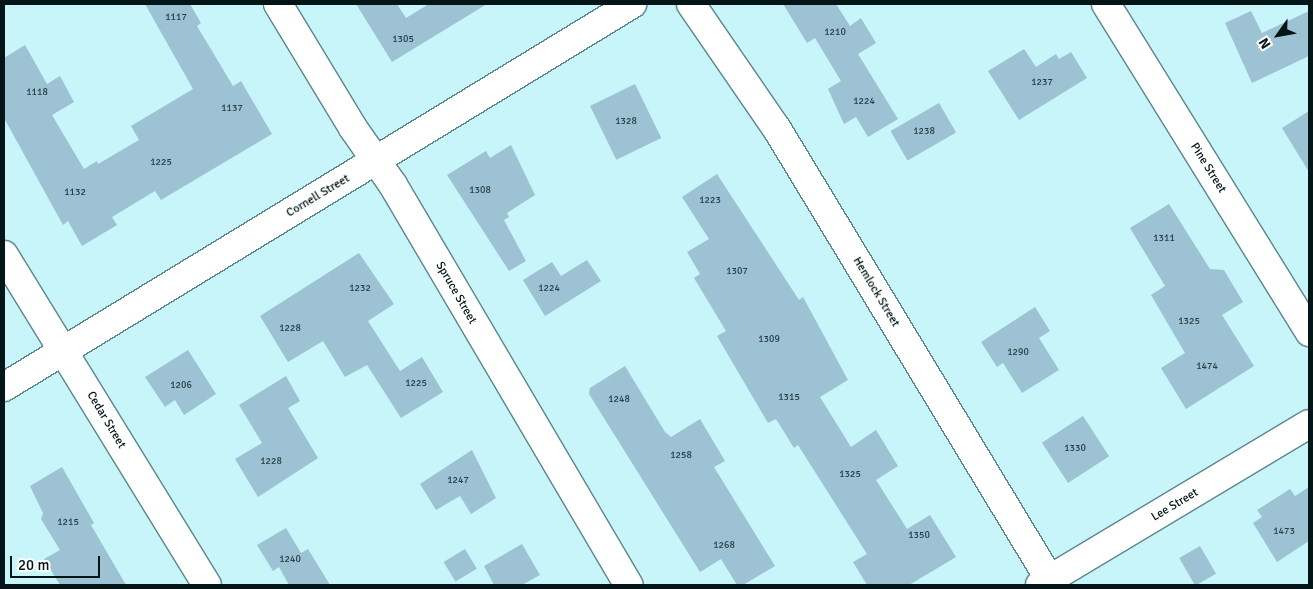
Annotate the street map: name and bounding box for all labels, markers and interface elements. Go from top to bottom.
north arrow [1253,10,1303,60]
house number: 1117 [165,12,187,24]
house number: 1210 [824,27,846,39]
house number: 1305 [392,34,414,46]
text: N [1255,35,1275,52]
house number: 1237 [1031,77,1053,89]
house number: 1118 [26,87,48,99]
house number: 1224 [853,96,875,108]
house number: 1137 [221,103,243,115]
house number: 1328 [615,116,637,128]
house number: 1238 [913,126,935,138]
street label: Pine Street [1187,140,1229,196]
house number: 1225 [150,157,172,169]
street label: Cornell Street [284,171,352,221]
house number: 1308 [469,185,491,197]
house number: 1132 [64,187,86,199]
house number: 1223 [699,195,721,207]
house number: 1311 [1153,233,1175,245]
street label: Hemlock Street [850,254,902,330]
street label: Spruce Street [432,259,480,327]
house number: 1307 [726,266,748,278]
house number: 1232 [349,283,371,295]
house number: 1224 [538,283,560,295]
house number: 1325 [1178,316,1200,328]
house number: 1228 [279,323,301,335]
house number: 1309 [758,334,780,346]
house number: 1290 [1007,347,1029,359]
house number: 1474 [1196,361,1218,373]
house number: 1225 [405,378,427,390]
house number: 1206 [170,380,192,392]
street label: Cedar Street [83,389,129,451]
house number: 1315 [778,392,800,404]
house number: 1248 [608,394,630,406]
house number: 1330 [1064,443,1086,455]
house number: 1258 [670,450,692,462]
house number: 1228 [260,456,282,468]
house number: 1325 [839,469,861,481]
house number: 1247 [447,475,469,487]
street label: Lee Street [1149,485,1201,525]
house number: 1215 [57,517,79,529]
house number: 1473 [1273,526,1295,538]
house number: 1350 [908,530,930,542]
house number: 1268 [713,540,735,552]
scale bar [12,546,102,578]
house number: 1240 [279,554,301,566]
text: 20 m [18,556,49,574]

